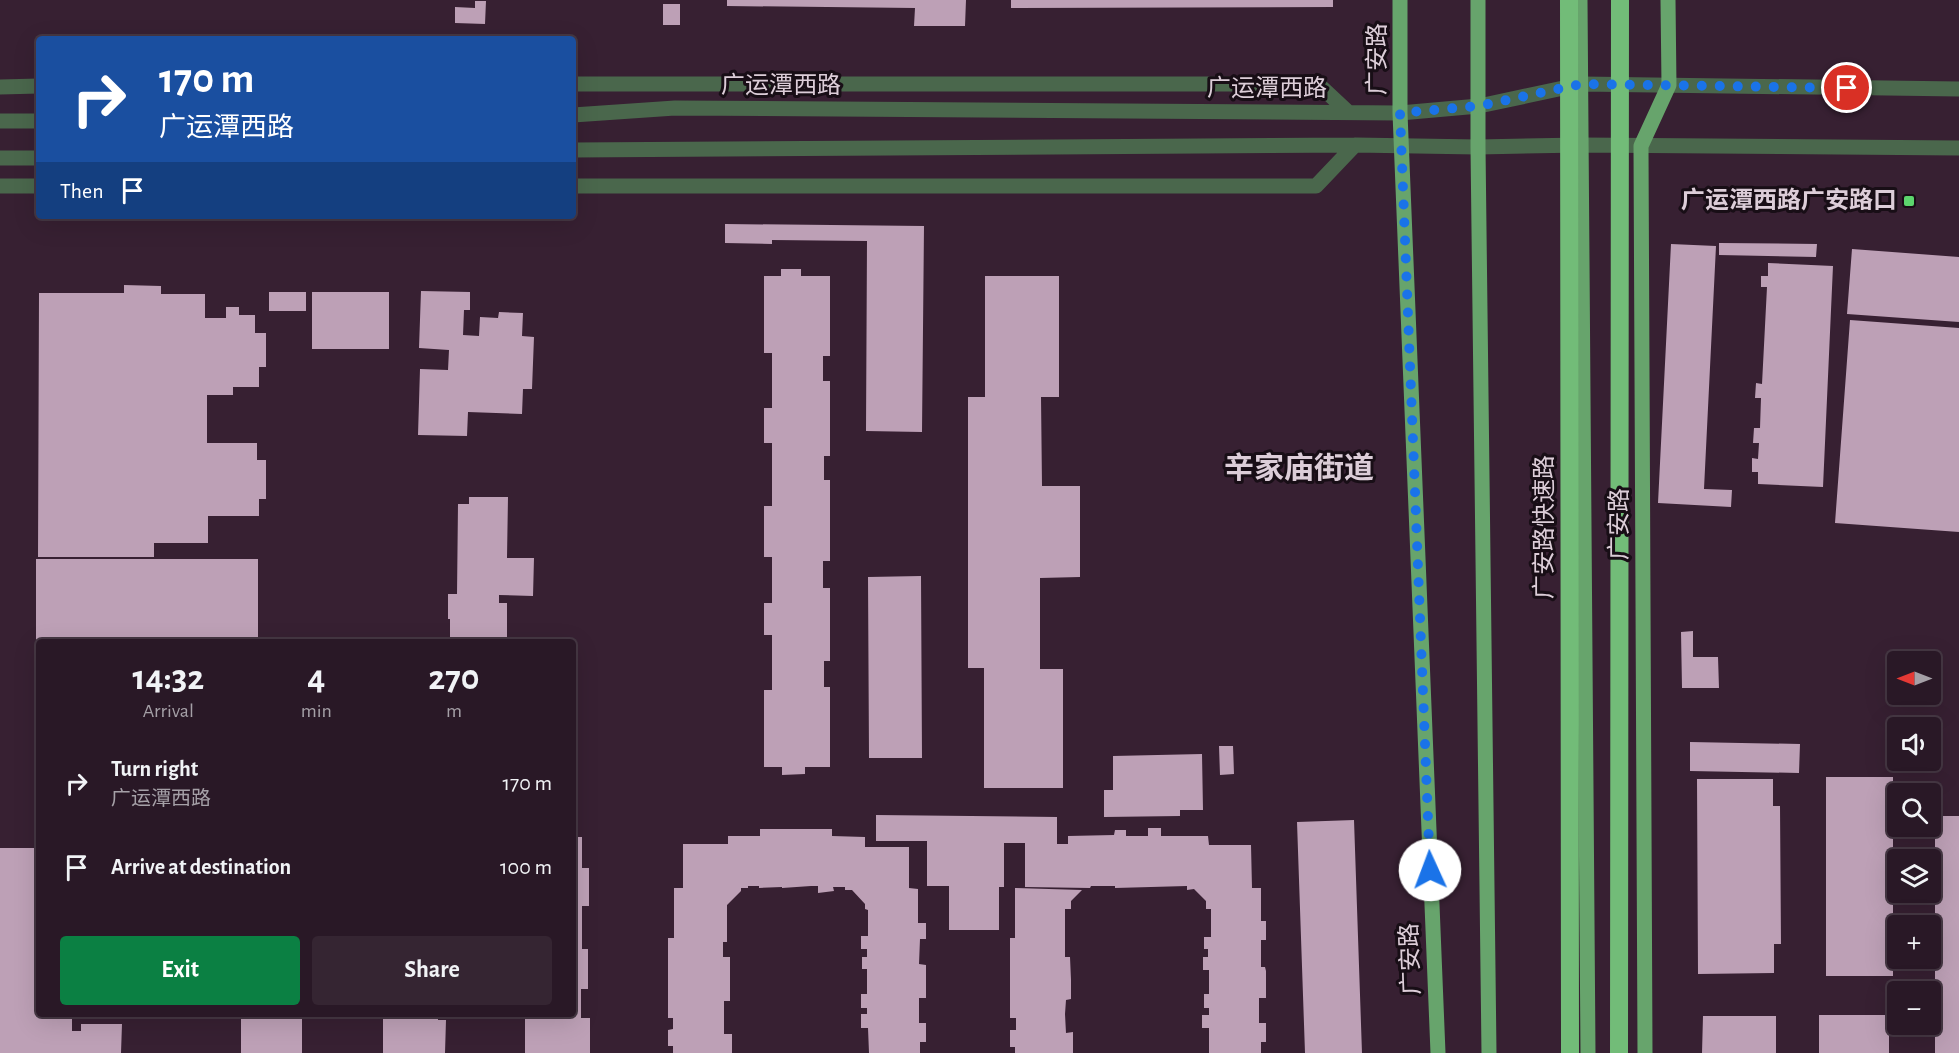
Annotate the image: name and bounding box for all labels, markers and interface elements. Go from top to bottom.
street label: 广安路 [1364,23,1390,95]
text: 170 m [159,58,254,100]
icon: right [60,60,138,138]
pin [1821,62,1872,113]
icon: arrive [1830,71,1863,104]
street label: 广运潭西路 [721,72,841,98]
street label: 广运潭西路 [1207,75,1327,101]
text: 广运潭西路 [159,114,294,141]
icon: arrive [116,174,149,207]
text: Then [60,180,104,202]
place label: 广运潭西路广安路口 [1681,187,1897,213]
marker: 广运潭西路广安路口 [1902,194,1916,208]
district label: 辛家庙街道 [1224,452,1374,484]
street label: 广安路快速路 [1531,455,1557,599]
street label: 广安路 [1606,488,1632,560]
north arrow [1887,651,1941,705]
map controls [1887,651,1941,1035]
text: 14:32 [132,660,204,696]
text: 4 [307,660,325,696]
text: 270 [428,660,480,696]
text: Arrival [143,701,194,721]
text: min [301,701,332,721]
text: m [446,701,462,721]
button: sound [1887,717,1941,771]
text: Turn right [111,758,198,780]
icon: right [60,767,93,800]
text: 170 m [502,772,552,794]
button: search [1887,783,1941,837]
text: 广运潭西路 [111,789,211,809]
position arrow [1398,838,1462,902]
button: layers [1887,849,1941,903]
icon: arrive [60,851,93,884]
text: Arrive at destination [111,856,291,878]
text: 100 m [500,856,552,878]
button: + [1887,915,1941,969]
street label: 广安路 [1396,923,1424,995]
button: Exit [60,936,300,1005]
button: Share [312,936,552,1005]
button: − [1887,981,1941,1035]

